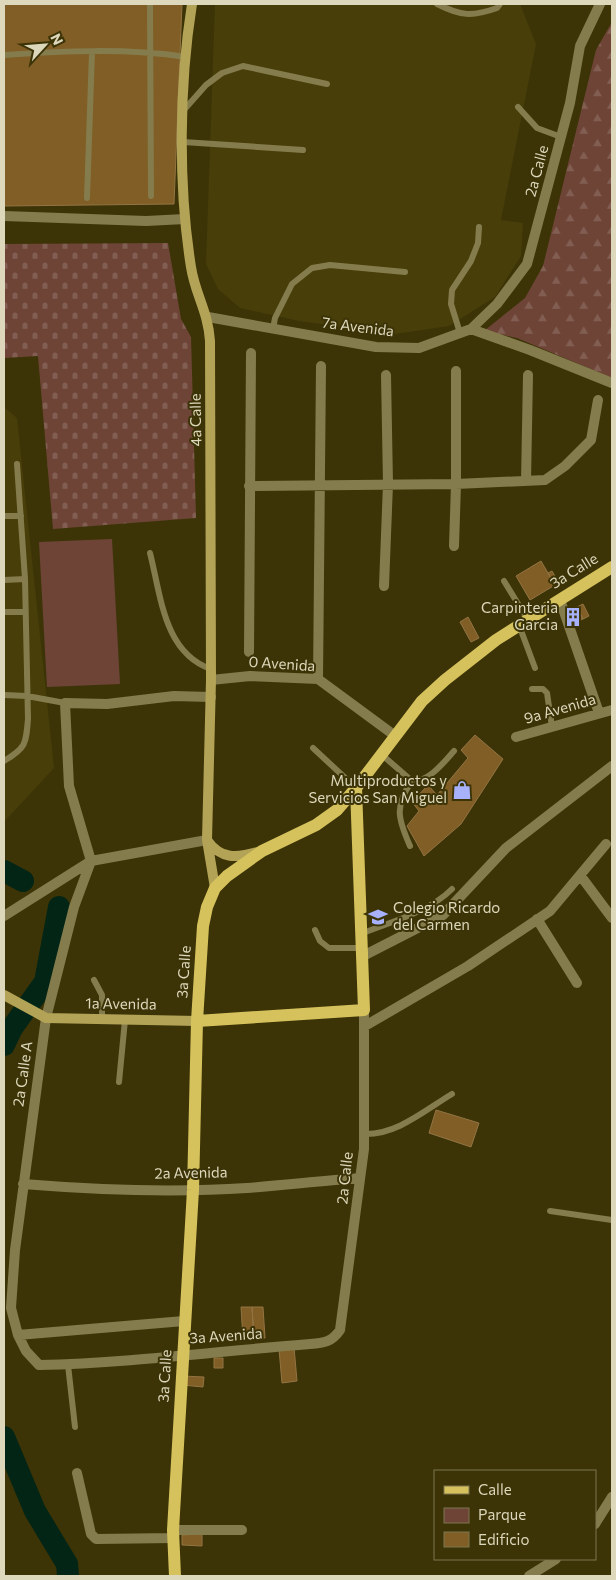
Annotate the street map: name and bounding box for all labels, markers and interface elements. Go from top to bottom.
north arrow [20,20,70,70]
text: N [47,31,67,48]
street label: 2a Calle [521,143,552,199]
street label: 7a Avenida [321,313,395,339]
street label: 4a Calle [186,393,204,447]
street label: 3a Calle [546,548,601,592]
place label: Carpinteria Garcia [481,598,558,633]
building icon: Carpinteria Garcia [562,606,584,628]
street label: 0 Avenida [248,652,316,674]
street label: 9a Avenida [522,689,598,727]
place label: Multiproductos y Servicios San Miguel [308,771,447,806]
shop icon: Multiproductos y Servicios San Miguel [451,779,473,801]
place label: Colegio Ricardo del Carmen [393,898,500,933]
school or university icon: Colegio Ricardo del Carmen [367,906,389,928]
street label: 3a Calle [172,945,194,999]
street label: 1a Avenida [85,993,157,1013]
street label: 2a Calle A [9,1040,36,1108]
street label: 2a Calle [332,1151,356,1205]
street label: 2a Avenida [154,1162,228,1182]
street label: 3a Avenida [189,1323,263,1347]
street label: 3a Calle [154,1349,174,1403]
legend [434,1470,596,1560]
text: Calle [478,1480,512,1498]
text: Parque [478,1505,526,1523]
text: Edificio [478,1530,529,1548]

